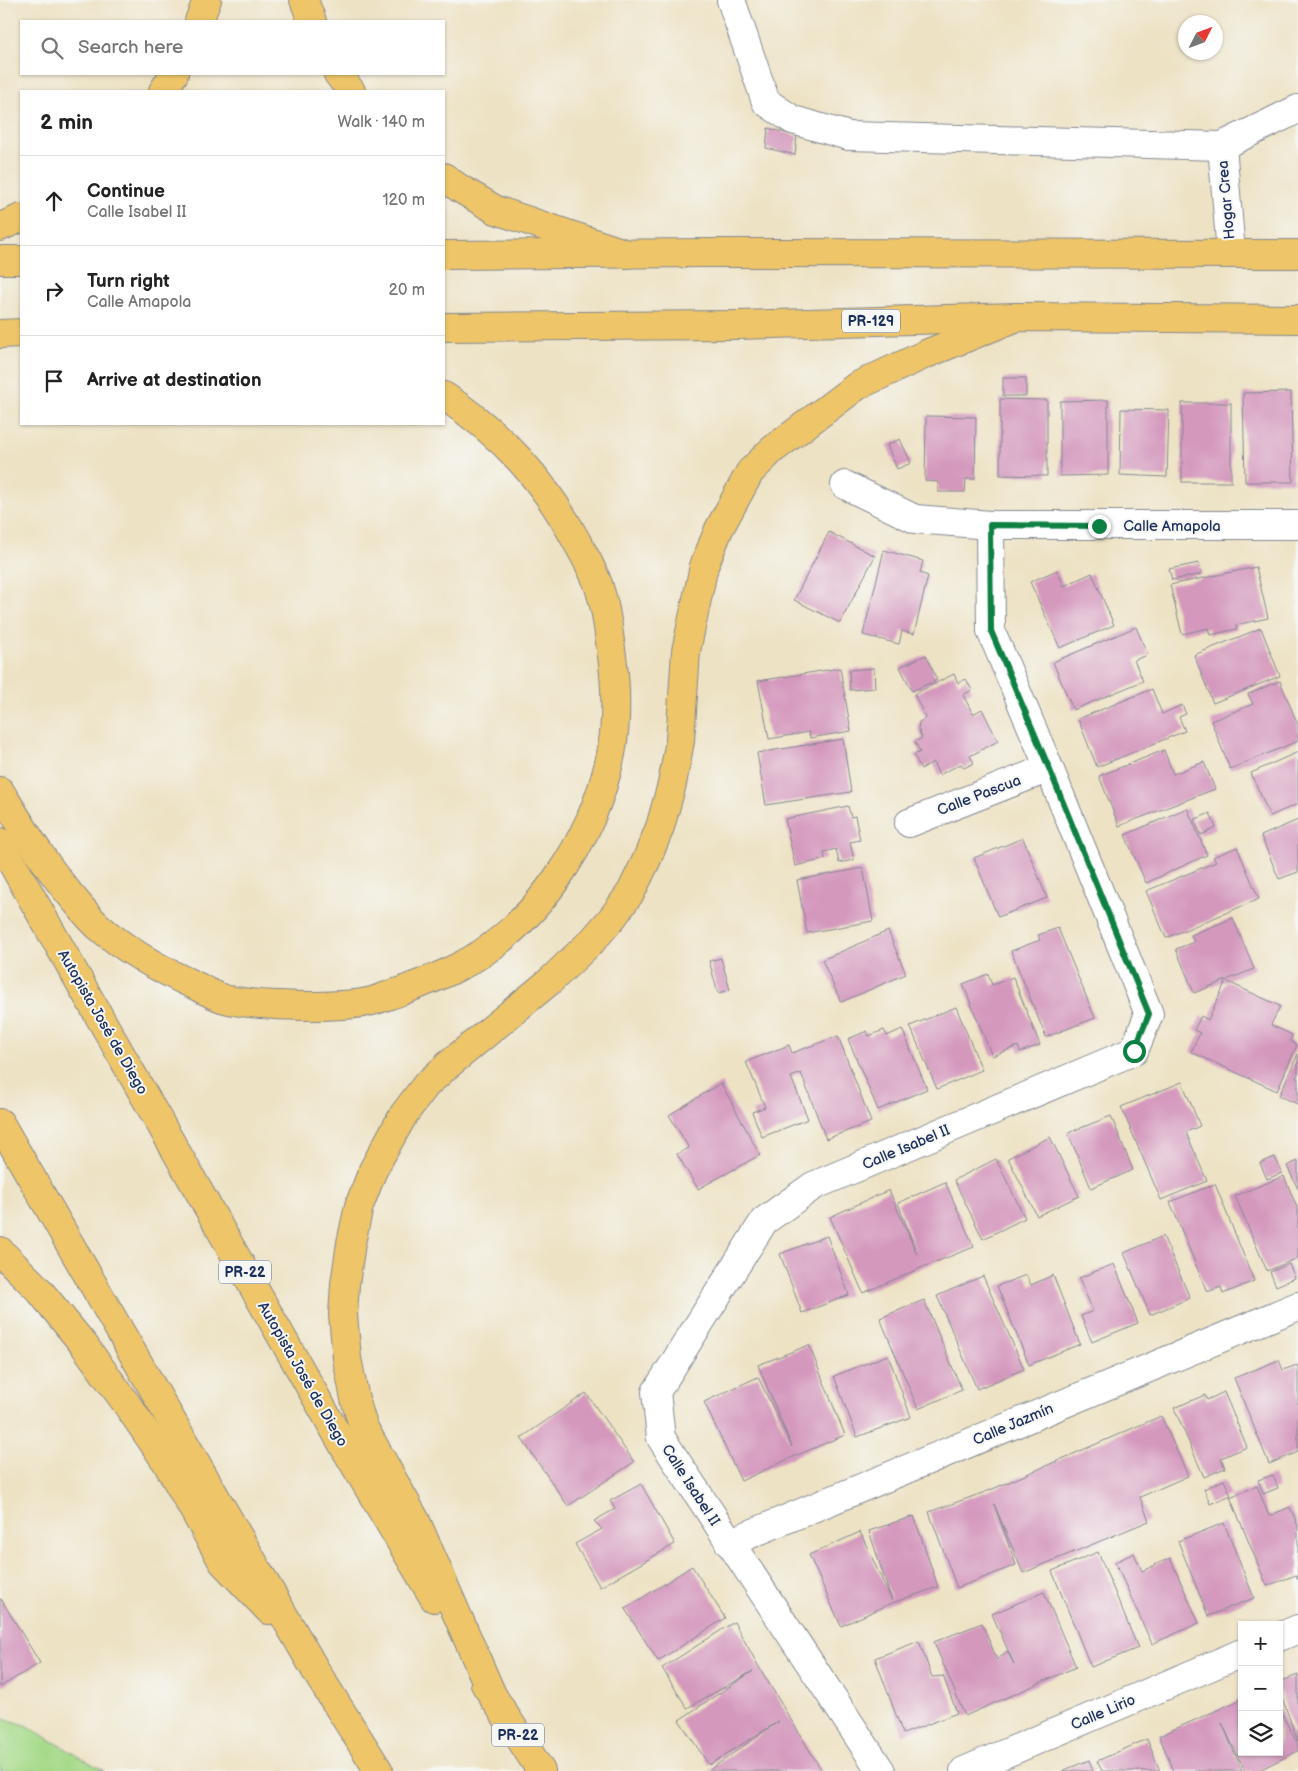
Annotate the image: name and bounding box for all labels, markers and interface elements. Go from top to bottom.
north arrow [1178,15,1223,60]
search box [20,20,445,75]
icon: search [38,34,66,62]
text: Search here [78,36,183,59]
text: 2 min [40,110,93,135]
text: Walk · 140 m [338,113,425,132]
street label: Hogar Crea [1214,160,1239,240]
text: Continue [87,180,165,203]
icon: ahead [40,187,68,215]
text: 120 m [382,191,425,210]
text: Calle Isabel II [87,203,187,222]
text: Turn right [87,270,170,293]
icon: right [40,277,68,305]
text: 20 m [389,281,425,300]
text: Calle Amapola [87,293,191,312]
road number: PR-129 [842,310,900,332]
icon: arrive [40,367,68,395]
text: Arrive at destination [87,369,262,392]
route end [1088,515,1111,538]
street label: Calle Amapola [1123,517,1221,536]
street label: Calle Pascua [935,771,1024,820]
street label: Autopista José de Diego [53,946,152,1098]
route start [1123,1040,1146,1063]
street label: Calle Isabel II [860,1120,953,1174]
road number: PR-22 [219,1260,271,1284]
street label: Autopista José de Diego [253,1298,352,1450]
street label: Calle Jazmín [970,1399,1056,1450]
street label: Calle Isabel II [657,1441,724,1530]
map controls [1238,1621,1283,1756]
button: + [1238,1621,1283,1666]
button: − [1238,1666,1283,1711]
street label: Calle Lirio [1068,1690,1138,1735]
button: layers [1238,1711,1283,1756]
road number: PR-22 [492,1724,544,1746]

